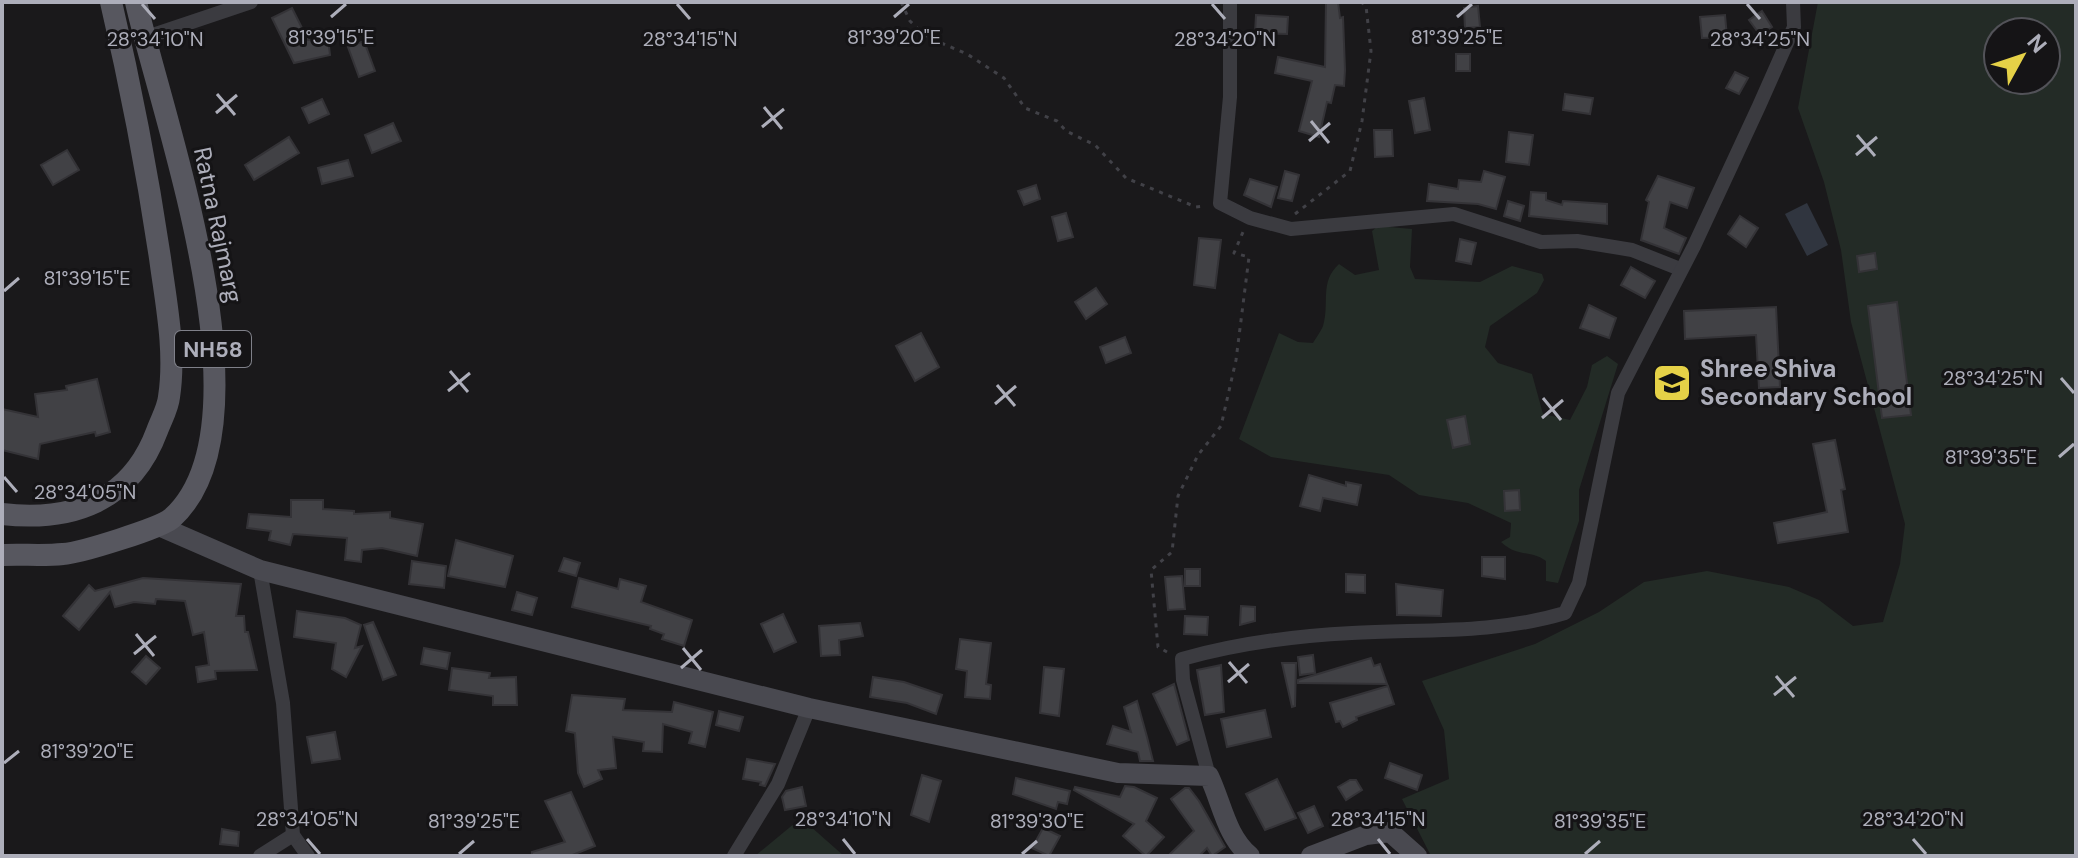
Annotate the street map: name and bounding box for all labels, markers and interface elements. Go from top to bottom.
north arrow [1982,16,2062,96]
text: 81°39'15"E [287,24,375,50]
text: 81°39'20"E [847,24,941,50]
text: 81°39'25"E [1411,24,1503,50]
text: 28°34'10"N [107,26,203,52]
text: 28°34'15"N [642,26,738,52]
text: 28°34'20"N [1174,26,1276,52]
text: 28°34'25"N [1710,26,1810,52]
text: N [2021,28,2053,59]
street label: Ratna Rajmarg [187,144,250,306]
text: 81°39'15"E [43,265,131,291]
road number: NH58 [175,331,251,367]
place label: Shree Shiva Secondary School [1700,353,1912,412]
school or university icon: Shree Shiva Secondary School [1651,362,1693,404]
text: 28°34'25"N [1943,365,2043,391]
text: 81°39'35"E [1945,444,2037,470]
text: 28°34'05"N [34,479,136,505]
text: 81°39'20"E [40,738,134,764]
text: 28°34'05"N [256,806,358,832]
text: 28°34'10"N [795,806,891,832]
text: 28°34'15"N [1330,806,1426,832]
text: 28°34'20"N [1862,806,1964,832]
text: 81°39'25"E [428,808,520,834]
text: 81°39'30"E [990,808,1084,834]
text: 81°39'35"E [1554,808,1646,834]

